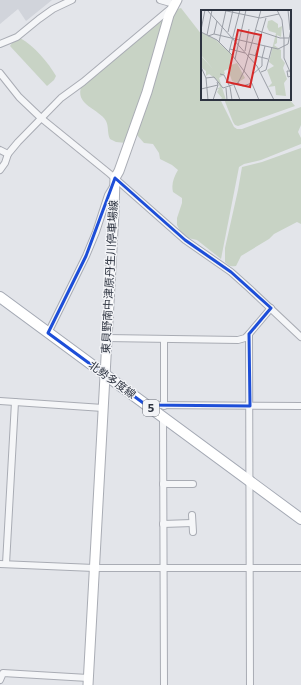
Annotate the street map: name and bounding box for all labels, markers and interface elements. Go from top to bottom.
inset map [201,10,291,100]
street label: 東貝野南中津原丹生川停車場線 [99,200,121,354]
street label: 北勢多度線 [86,359,138,401]
road number: 5 [143,400,159,416]

